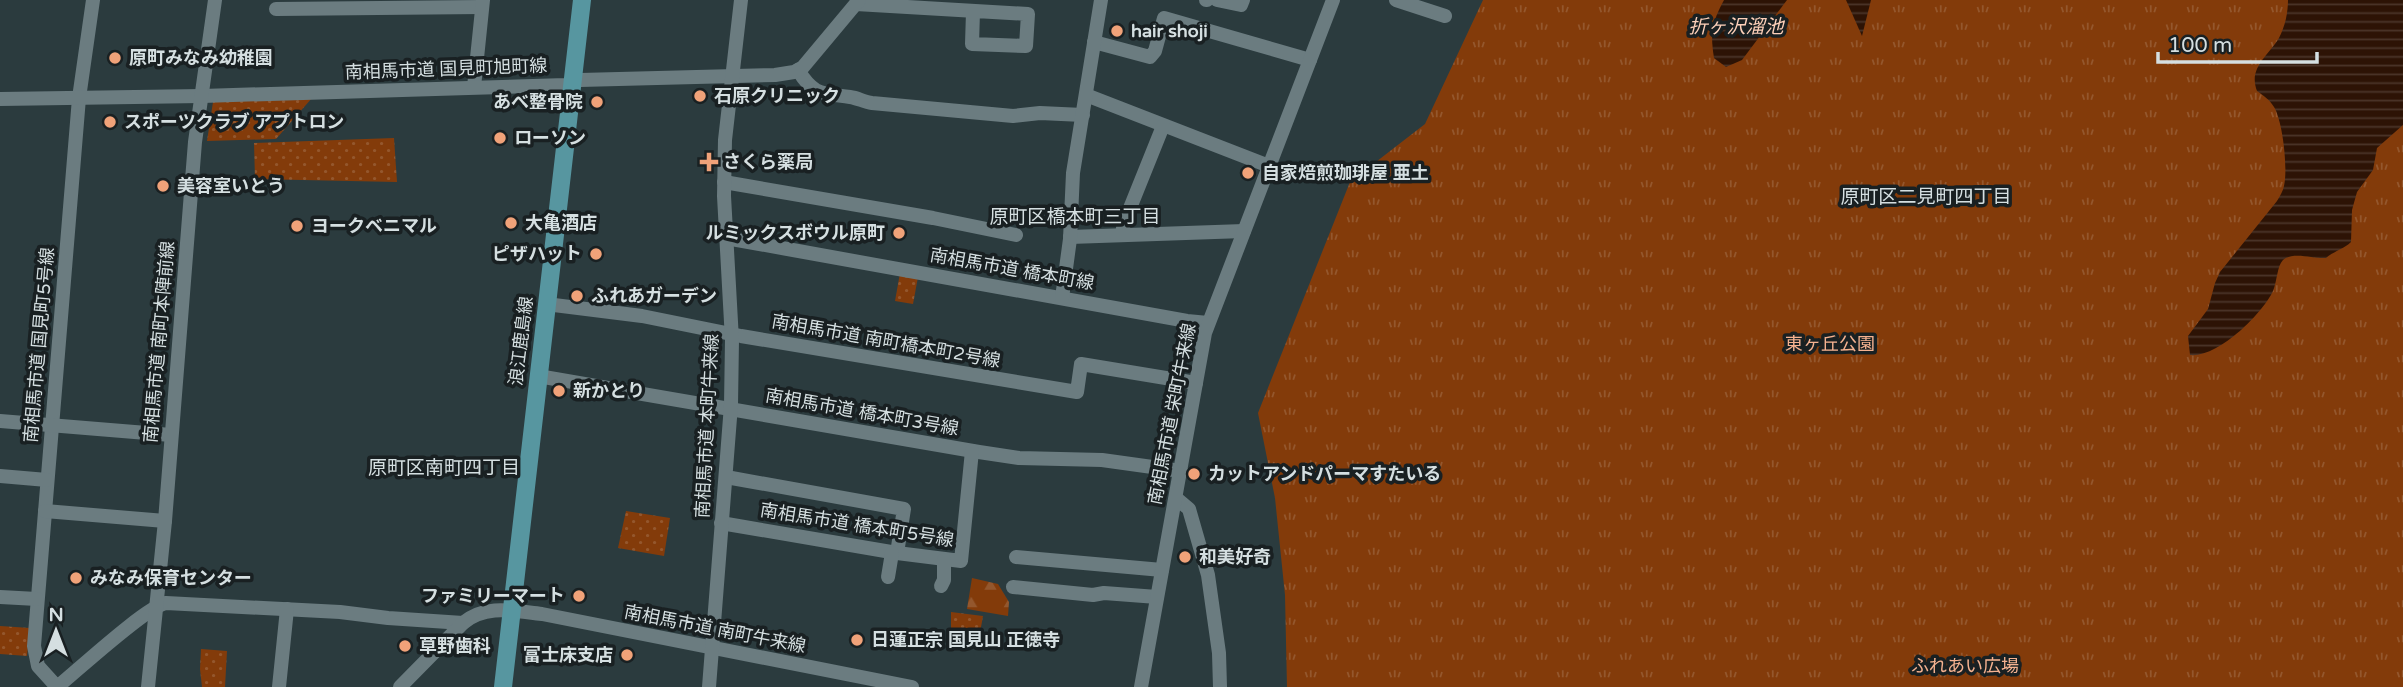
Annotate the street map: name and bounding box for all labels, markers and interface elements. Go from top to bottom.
water label: 折ヶ沢溜池 [1688,16,1785,38]
place label: hair shoji [1131,20,1208,42]
scale bar [2158,21,2317,65]
marker: hair shoji [1109,23,1125,39]
text: 100 m [2168,33,2232,58]
place label: 原町みなみ幼稚園 [129,47,273,69]
marker: 原町みなみ幼稚園 [107,50,123,66]
street label: 南相馬市道 国見町旭町線 [344,54,548,84]
place label: 石原クリニック [714,85,840,107]
marker: 石原クリニック [692,88,708,104]
place label: あべ整骨院 [493,91,583,113]
marker: あべ整骨院 [589,94,605,110]
place label: スポーツクラブ アプトロン [124,111,344,133]
marker: スポーツクラブ アプトロン [102,114,118,130]
place label: ローソン [514,127,586,149]
marker: ローソン [492,130,508,146]
place label: さくら薬局 [723,151,813,173]
marker: さくら薬局 [701,154,717,170]
place label: 自家焙煎珈琲屋 亜土 [1262,162,1429,184]
marker: 自家焙煎珈琲屋 亜土 [1240,165,1256,181]
place label: 美容室いとう [177,175,285,197]
marker: 美容室いとう [155,178,171,194]
district label: 原町区二見町四丁目 [1840,186,2012,208]
district label: 原町区橋本町三丁目 [989,206,1161,228]
place label: 大亀酒店 [525,212,597,234]
place label: ヨークベニマル [311,215,437,237]
marker: 大亀酒店 [503,215,519,231]
marker: ヨークベニマル [289,218,305,234]
place label: ルミックスボウル原町 [706,222,885,244]
marker: ルミックスボウル原町 [891,225,907,241]
street label: 南相馬市道 南町本陣前線 [139,240,179,444]
place label: ピザハット [492,243,582,265]
street label: 南相馬市道 橋本町線 [928,244,1096,294]
street label: 南相馬市道 国見町5号線 [20,246,58,444]
marker: ピザハット [588,246,604,262]
place label: ふれあガーデン [591,285,717,307]
marker: ふれあガーデン [569,288,585,304]
street label: 浪江鹿島線 [505,295,537,387]
street label: 南相馬市道 南町橋本町2号線 [770,310,1002,372]
street label: 南相馬市道 栄町牛来線 [1144,321,1200,507]
street label: 南相馬市道 本町牛来線 [691,333,723,519]
park label: 東ヶ丘公園 [1785,333,1875,355]
place label: 新かとり [573,380,645,402]
marker: 新かとり [551,383,567,399]
street label: 南相馬市道 橋本町3号線 [764,384,960,440]
district label: 原町区南町四丁目 [368,457,520,479]
place label: カットアンドパーマすたいる [1208,463,1441,485]
marker: カットアンドパーマすたいる [1186,466,1202,482]
street label: 南相馬市道 橋本町5号線 [758,499,956,551]
place label: 和美好奇 [1199,546,1271,568]
marker: 和美好奇 [1177,549,1193,565]
place label: みなみ保育センター [90,567,252,589]
marker: みなみ保育センター [68,570,84,586]
place label: ファミリーマート [421,585,565,607]
marker: ファミリーマート [571,588,587,604]
north arrow [21,596,91,666]
street label: 南相馬市道 南町牛来線 [622,601,808,657]
text: N [48,604,64,626]
place label: 日蓮正宗 国見山 正徳寺 [871,629,1060,651]
marker: 日蓮正宗 国見山 正徳寺 [849,632,865,648]
place label: 草野歯科 [419,635,491,657]
marker: 草野歯科 [397,638,413,654]
place label: 富士床支店 [523,644,613,666]
marker: 富士床支店 [619,647,635,663]
park label: ふれあい広場 [1911,655,2019,677]

